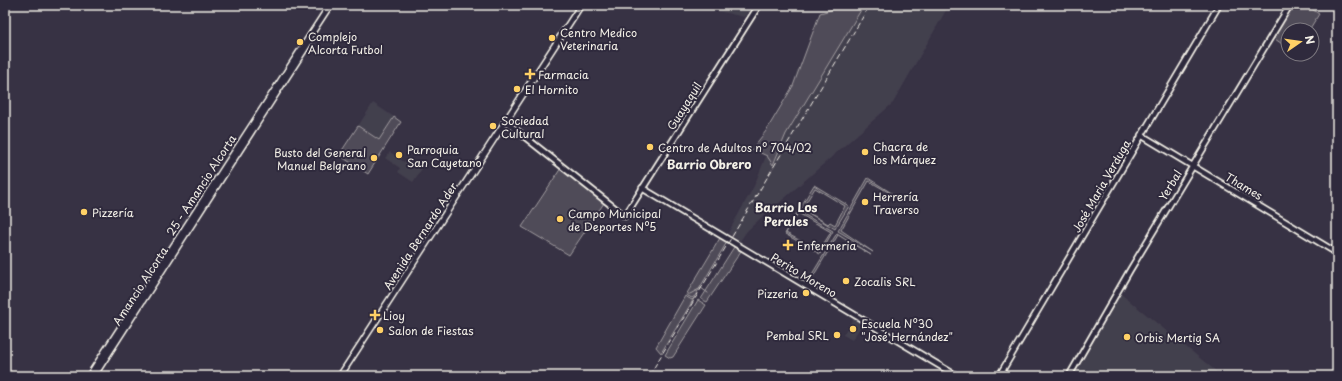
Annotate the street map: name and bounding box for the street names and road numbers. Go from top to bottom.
street label: Guayaquil [663,79,705,133]
street label: 25 - Amancio Alcorta [162,131,240,239]
street label: José Maria Verduga [1067,136,1135,236]
street label: Yerbal [1154,167,1186,203]
street label: Thames [1222,168,1266,204]
street label: Avenida Bernardo Ader [379,179,461,293]
street label: Amancio Alcorta [108,243,172,329]
street label: Perito Moreno [768,249,840,301]

